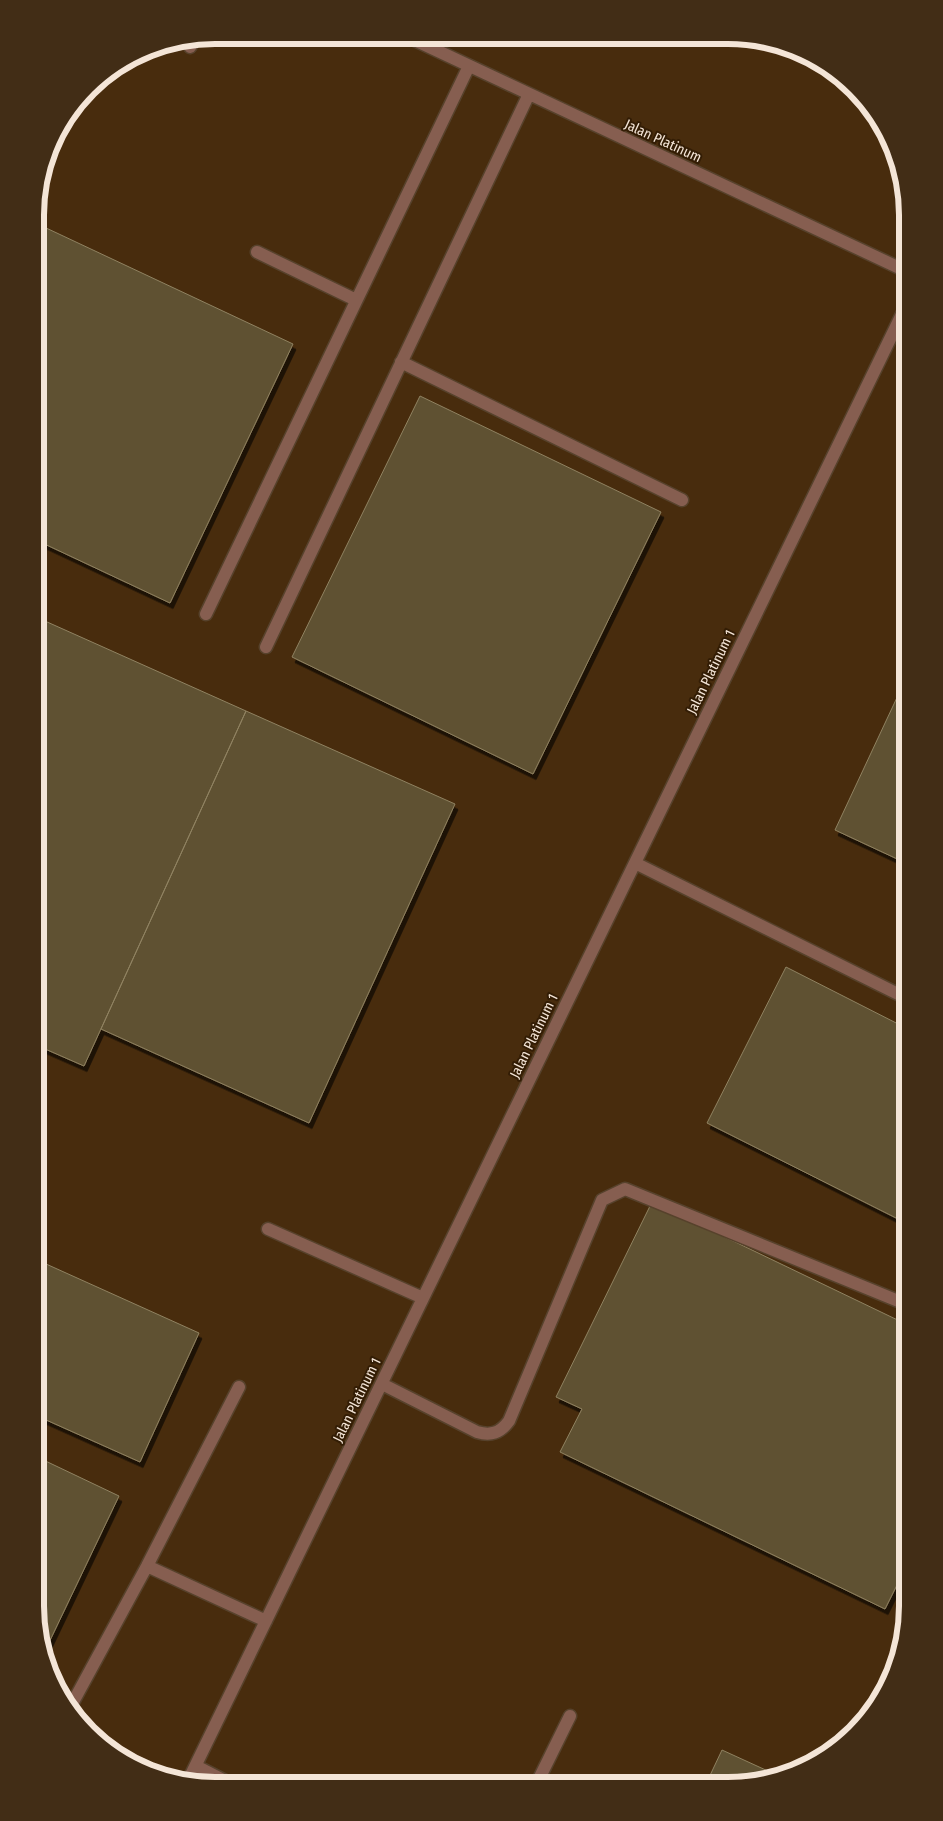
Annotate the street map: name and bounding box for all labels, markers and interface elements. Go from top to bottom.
street label: Jalan Platinum [622,116,704,166]
street label: Jalan Platinum 1 [683,627,739,717]
street label: Jalan Platinum 1 [506,991,562,1081]
street label: Jalan Platinum 1 [329,1355,385,1445]

